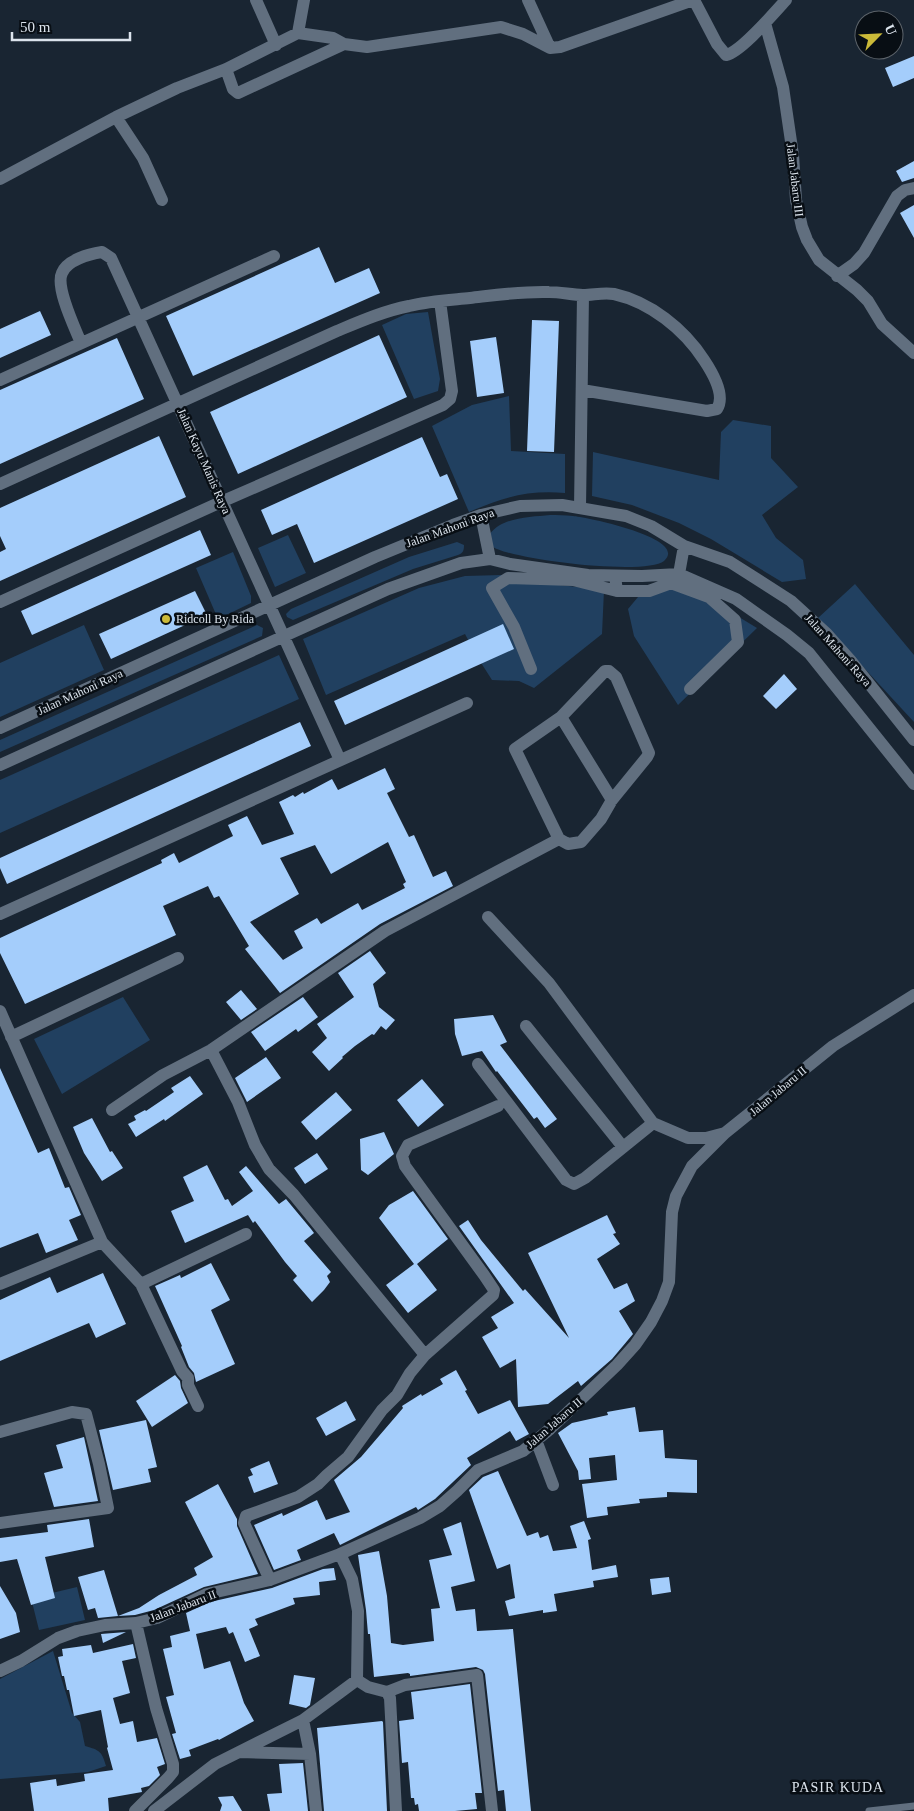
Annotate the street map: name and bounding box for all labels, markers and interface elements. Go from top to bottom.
scale bar [12,10,130,42]
north arrow [854,10,904,60]
text: 50 m [20,19,51,35]
text: U [882,22,899,38]
street label: Jalan Jabaru III [784,142,806,218]
street label: Jalan Kayu Manis Raya [174,406,234,517]
street label: Jalan Mahoni Raya [404,505,497,550]
street label: Jalan Mahoni Raya [802,611,875,690]
place label: Ridcoll By Rida [176,612,255,626]
marker: Ridcoll By Rida [160,613,172,625]
street label: Jalan Mahoni Raya [35,666,126,718]
street label: Jalan Jabaru II [747,1063,809,1119]
street label: Jalan Jabaru II [523,1395,585,1451]
street label: Jalan Jabaru II [148,1587,218,1625]
district label: PASIR KUDA [792,1780,884,1795]

